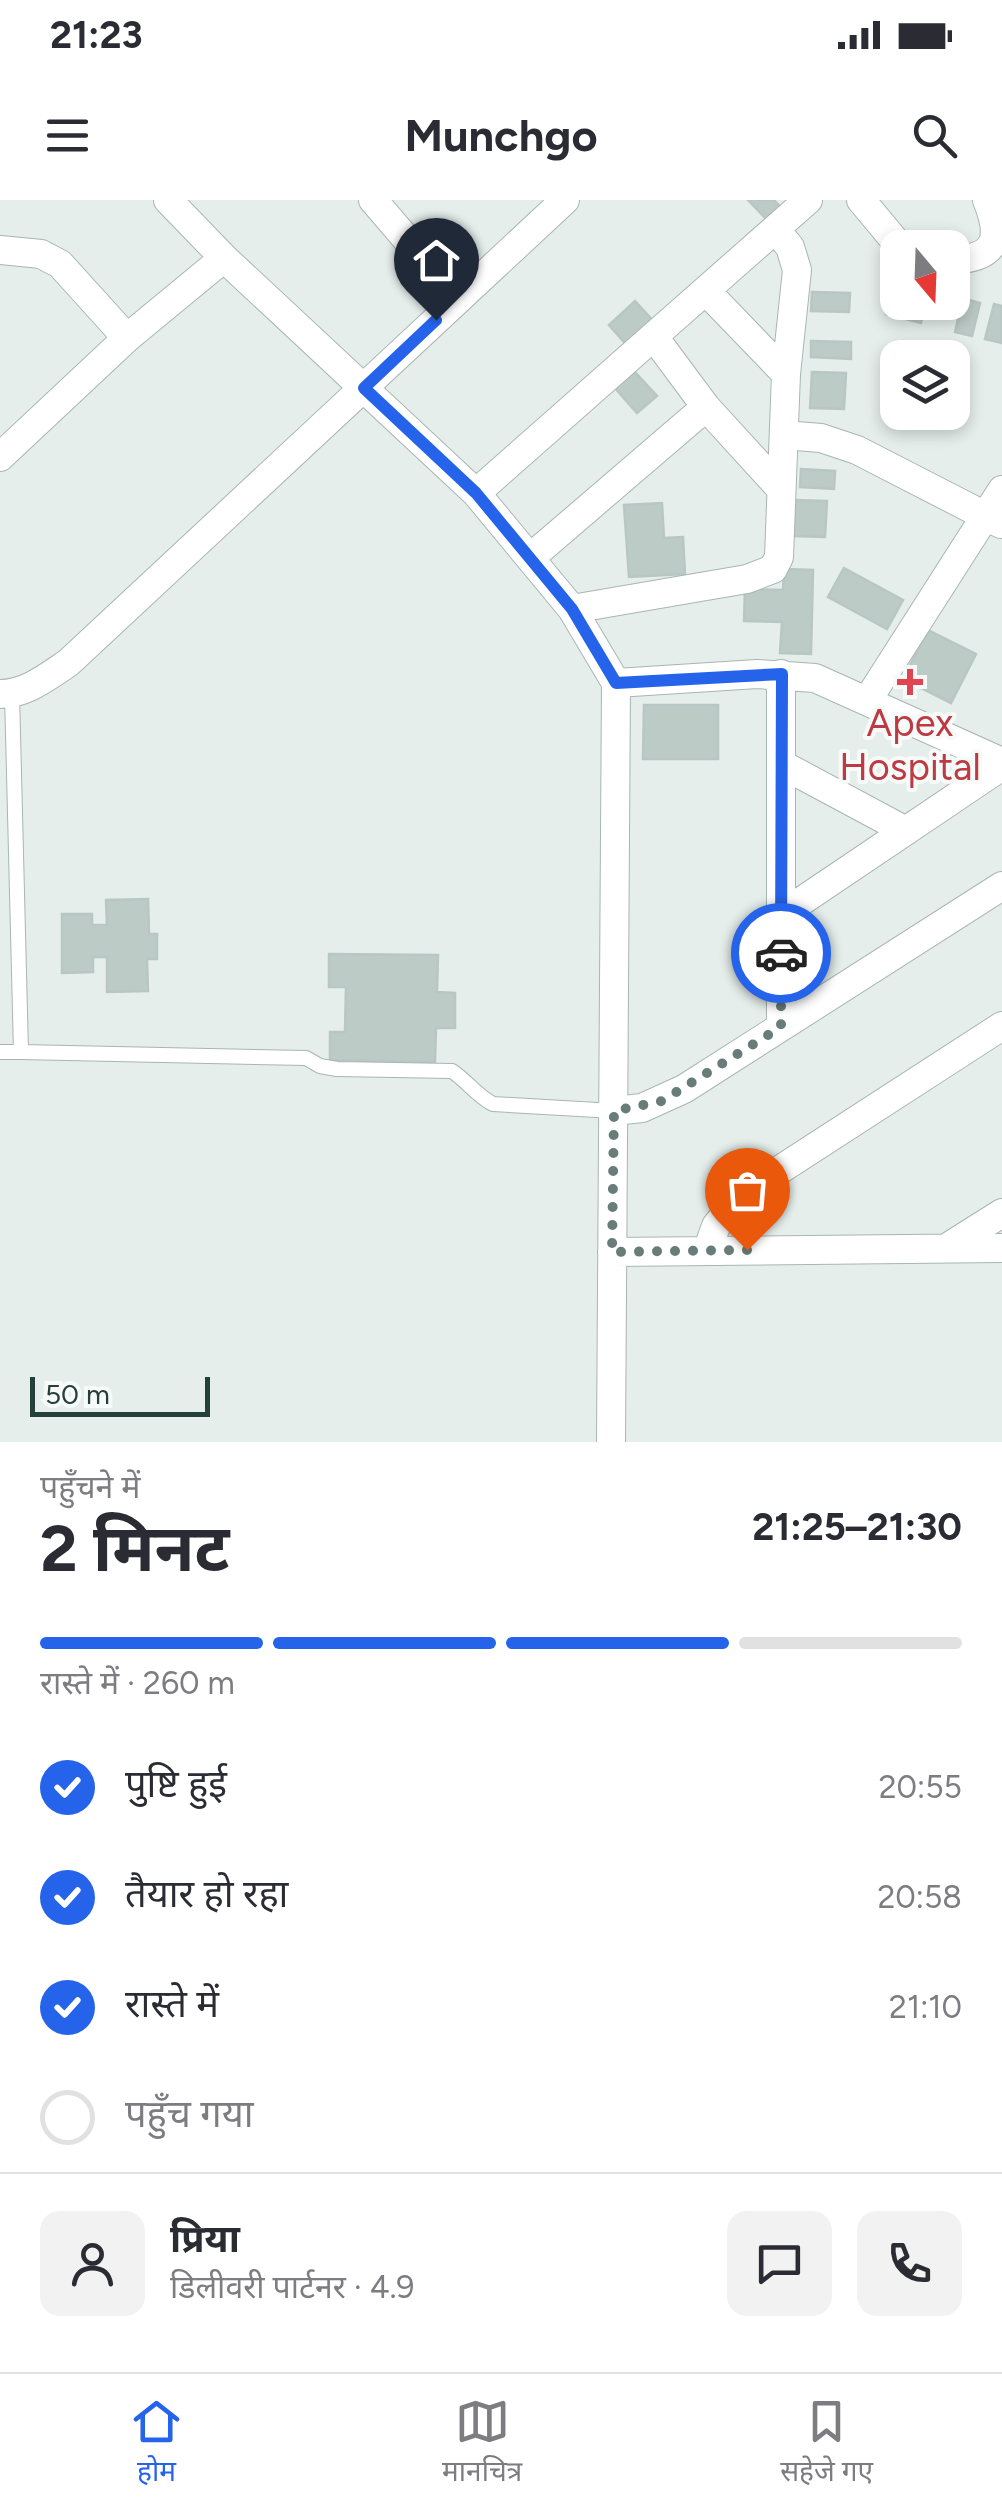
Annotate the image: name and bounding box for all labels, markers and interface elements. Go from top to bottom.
text: 21:23 [50,12,143,58]
icon: menu [40,108,95,163]
text: Munchgo [404,108,598,162]
icon: search [907,108,962,163]
pin [394,218,479,321]
north arrow [880,230,970,320]
map controls [880,230,970,430]
icon: home [409,233,464,288]
button: layers [880,340,970,430]
marker: Apex Hospital [897,669,923,695]
place label: Apex Hospital [839,700,981,790]
courier [731,903,831,1003]
icon: car [754,926,809,981]
pin [705,1148,790,1251]
icon: bag [720,1163,775,1218]
scale bar [30,1372,210,1416]
text: 50 m [45,1377,110,1411]
text: पहुँचने में [40,1468,140,1506]
text: 21:25–21:30 [752,1504,962,1550]
text: 2 मिनट [40,1509,230,1587]
text: रास्ते में · 260 m [40,1664,235,1702]
icon: check [40,1760,95,1815]
text: पुष्टि हुई [125,1761,227,1807]
text: 20:55 [879,1768,962,1806]
icon: check [40,1870,95,1925]
text: तैयार हो रहा [125,1871,288,1917]
text: 20:58 [877,1878,962,1916]
icon: check [40,1980,95,2035]
text: रास्ते में [125,1981,219,2027]
text: 21:10 [889,1988,962,2026]
text: पहुँच गया [125,2091,254,2137]
button: person [40,2211,145,2316]
button: chat [727,2211,832,2316]
button: phone [857,2211,962,2316]
text: प्रिया [170,2216,240,2262]
text: डिलीवरी पार्टनर · 4.9 [170,2268,414,2306]
tab: होम [129,2394,184,2492]
tab: मानचित्र [442,2394,522,2492]
tab: सहेजे गए [780,2394,873,2492]

